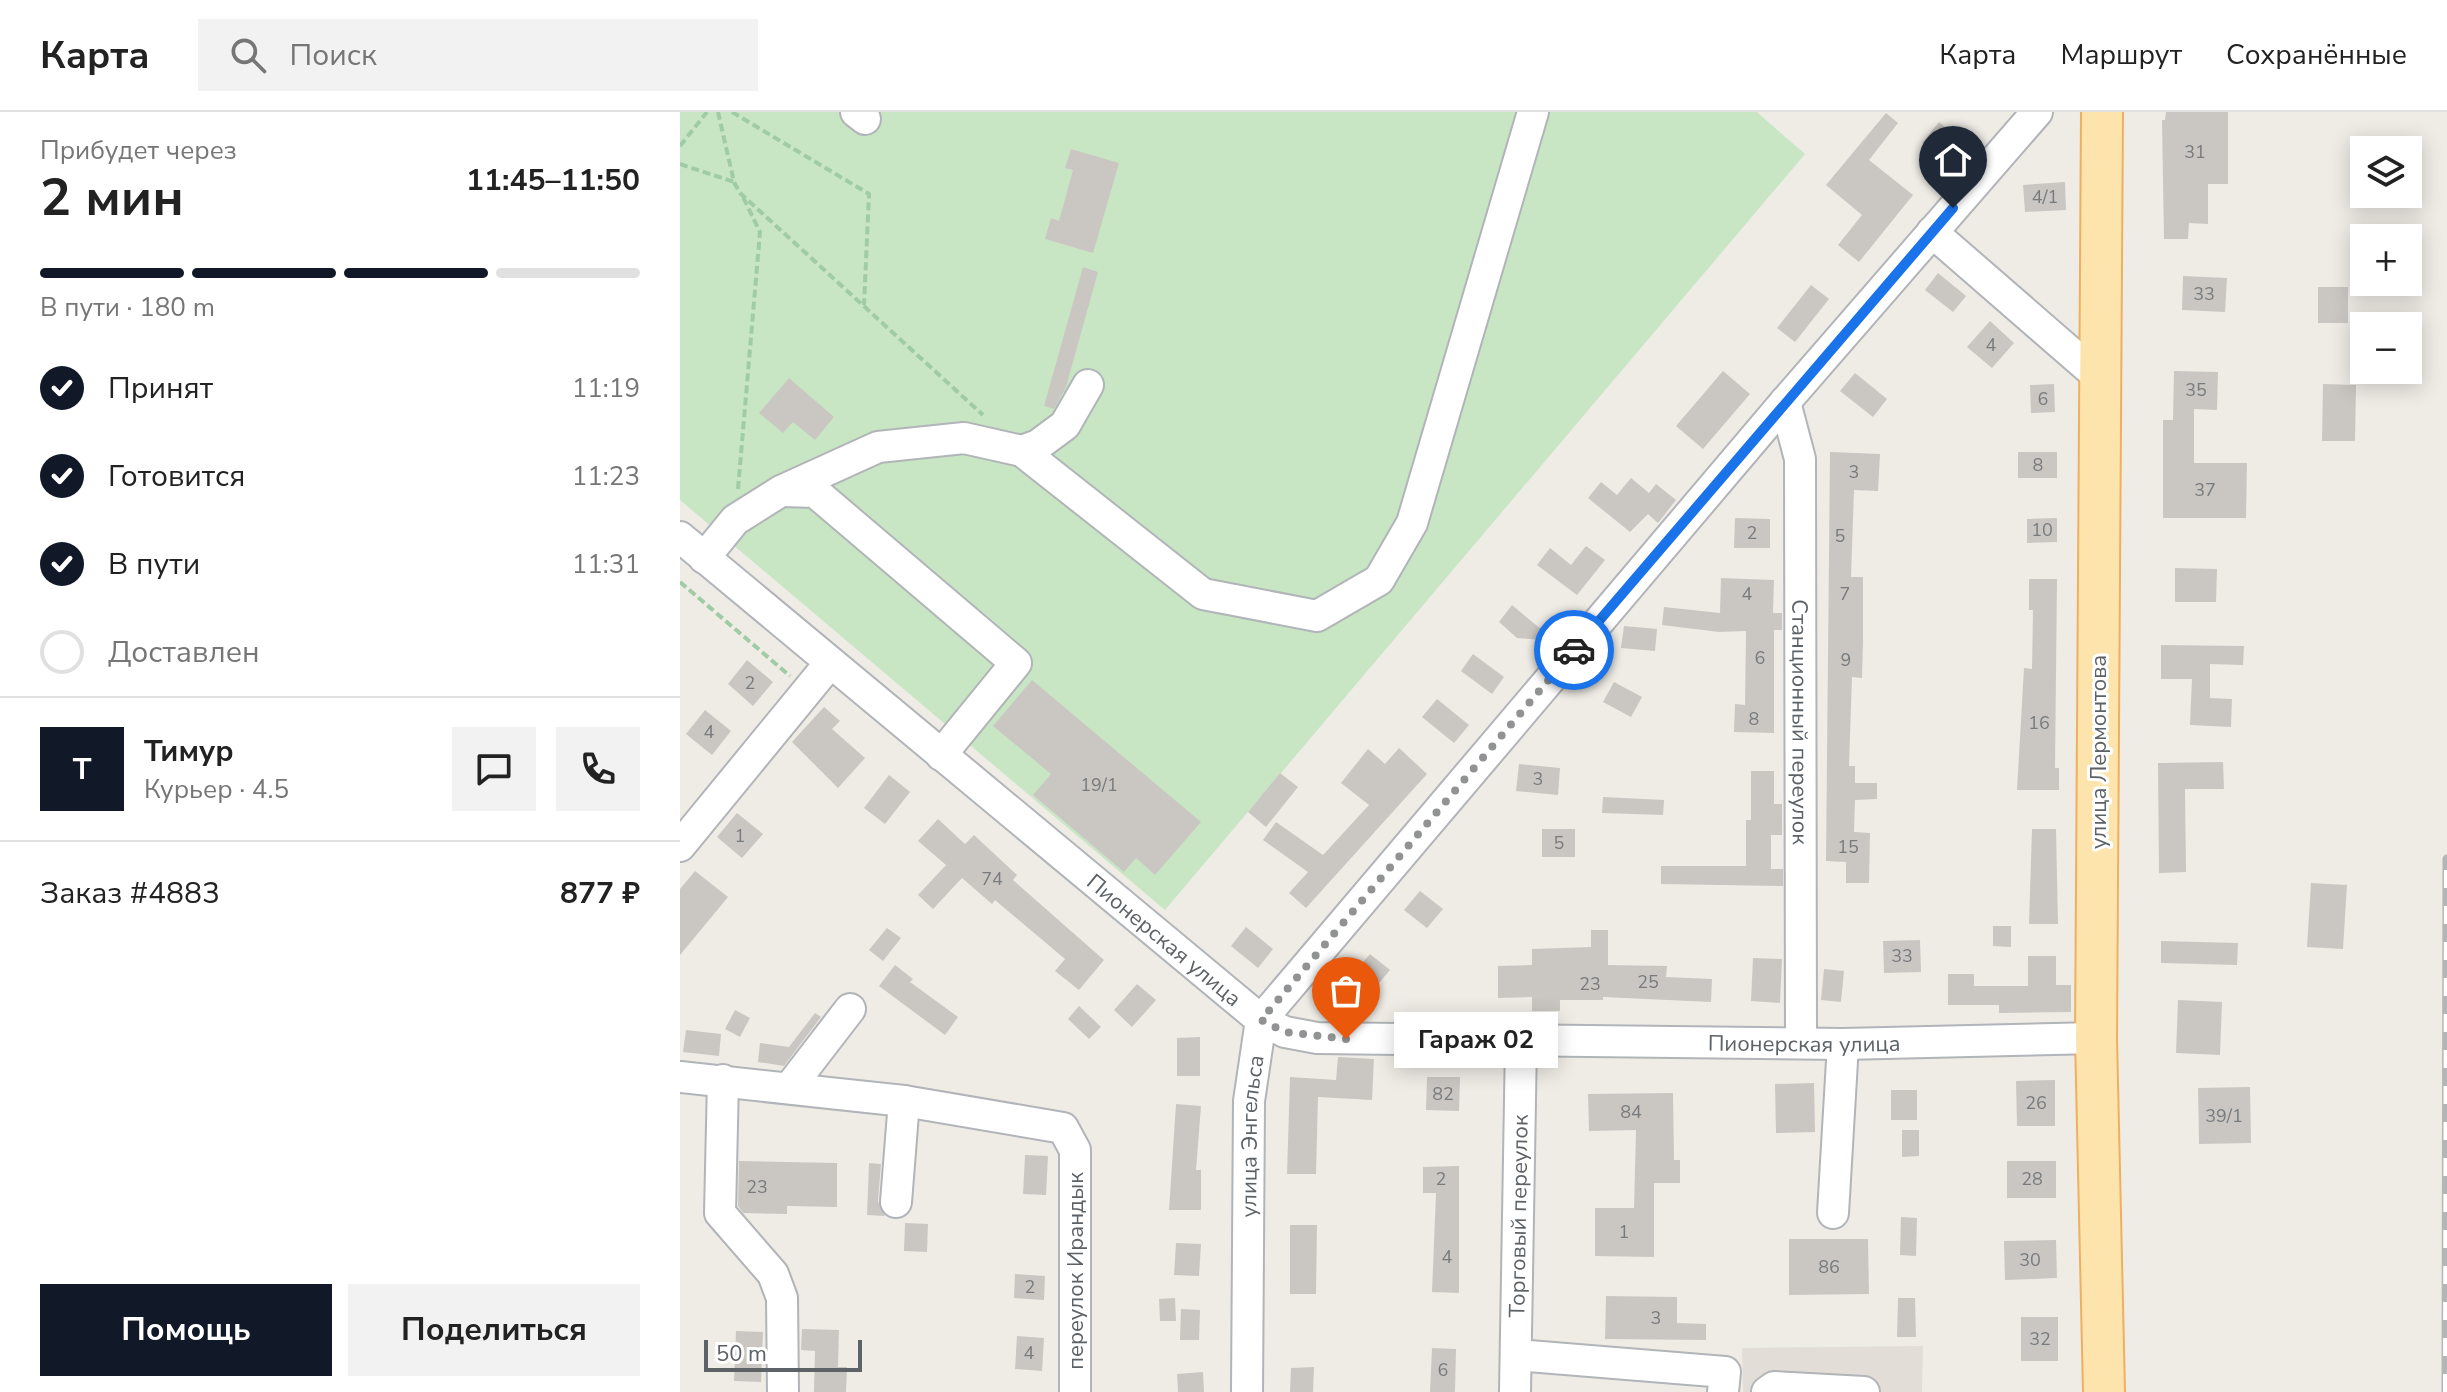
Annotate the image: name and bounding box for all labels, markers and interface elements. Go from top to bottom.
search box [198,19,758,91]
text: Карта [40,30,150,81]
icon: search [226,33,270,77]
text: Поиск [290,35,377,76]
text: Карта [1939,36,2016,74]
text: Маршрут [2060,36,2182,74]
text: Сохранённые [2226,36,2407,74]
pin [1919,126,1987,208]
text: Прибудет через [40,133,237,168]
map controls [2350,136,2422,384]
button: layers [2350,136,2422,208]
icon: home [1931,138,1975,182]
house number: 31 [2184,140,2206,164]
text: 11:45–11:50 [466,160,640,201]
text: 2 мин [40,162,184,233]
house number: 4/1 [2032,185,2058,209]
button: + [2350,224,2422,296]
house number: 33 [2193,282,2215,306]
text: В пути · 180 m [40,290,215,325]
button: − [2350,312,2422,384]
house number: 4 [1986,333,1997,357]
icon: check [40,366,84,410]
text: Принят [108,368,213,409]
text: 11:19 [572,371,640,406]
house number: 35 [2185,378,2207,402]
house number: 6 [2038,387,2048,411]
house number: 8 [2033,453,2043,477]
icon: check [40,454,84,498]
text: Готовится [108,456,245,497]
text: 11:23 [572,459,640,494]
house number: 3 [1849,460,1859,484]
house number: 37 [2194,478,2216,502]
house number: 10 [2031,518,2053,542]
house number: 2 [1747,521,1757,545]
house number: 5 [1835,524,1845,548]
icon: check [40,542,84,586]
text: В пути [108,544,200,585]
text: 11:31 [572,547,640,582]
house number: 4 [1742,582,1753,606]
house number: 7 [1840,582,1850,606]
street label: Станционный переулок [1784,599,1815,845]
courier [1534,610,1614,690]
icon: car [1552,628,1596,672]
text: Доставлен [108,632,260,673]
house number: 6 [1755,646,1765,670]
house number: 9 [1841,648,1851,672]
street label: улица Лермонтова [2084,655,2114,849]
house number: 2 [745,671,755,695]
house number: 8 [1749,707,1759,731]
house number: 16 [2028,711,2050,735]
house number: 4 [704,720,715,744]
button: chat [452,727,536,811]
button: phone [556,727,640,811]
text: Тимур [144,731,234,772]
text: Т [73,749,91,790]
house number: 3 [1533,767,1543,791]
text: Курьер · 4.5 [144,772,289,807]
house number: 19/1 [1080,773,1118,797]
house number: 1 [735,824,745,848]
house number: 5 [1554,831,1564,855]
house number: 15 [1837,835,1859,859]
house number: 74 [981,867,1003,891]
street label: Пионерская улица [1080,867,1247,1014]
text: Заказ #4883 [40,873,220,914]
text: 877 ₽ [560,873,640,914]
house number: 33 [1891,944,1913,968]
pin [1312,957,1380,1039]
icon: bag [1324,969,1368,1013]
house number: 25 [1637,970,1659,994]
house number: 23 [1579,972,1601,996]
callout: Гараж 02 [1394,1011,1558,1067]
text: Гараж 02 [1418,1022,1534,1057]
street label: Пионерская улица [1708,1028,1901,1060]
street label: улица Энгельса [1234,1053,1272,1218]
house number: 82 [1432,1082,1454,1106]
house number: 26 [2025,1091,2047,1115]
house number: 84 [1620,1100,1642,1124]
house number: 39/1 [2205,1104,2243,1128]
street label: Торговый переулок [1502,1114,1536,1318]
house number: 2 [1436,1167,1446,1191]
house number: 28 [2021,1167,2043,1191]
street label: переулок Ирандык [1061,1172,1091,1370]
house number: 23 [746,1175,768,1199]
house number: 1 [1619,1220,1629,1244]
house number: 4 [1442,1245,1453,1269]
house number: 30 [2019,1248,2041,1272]
house number: 86 [1818,1255,1840,1279]
house number: 2 [1025,1275,1035,1299]
button: Помощь [40,1284,332,1376]
button: Поделиться [348,1284,640,1376]
house number: 3 [1651,1306,1661,1330]
house number: 32 [2029,1327,2051,1351]
scale bar [704,1336,862,1372]
text: 50 m [716,1339,767,1369]
house number: 4 [1024,1341,1035,1365]
house number: 6 [1438,1358,1448,1382]

